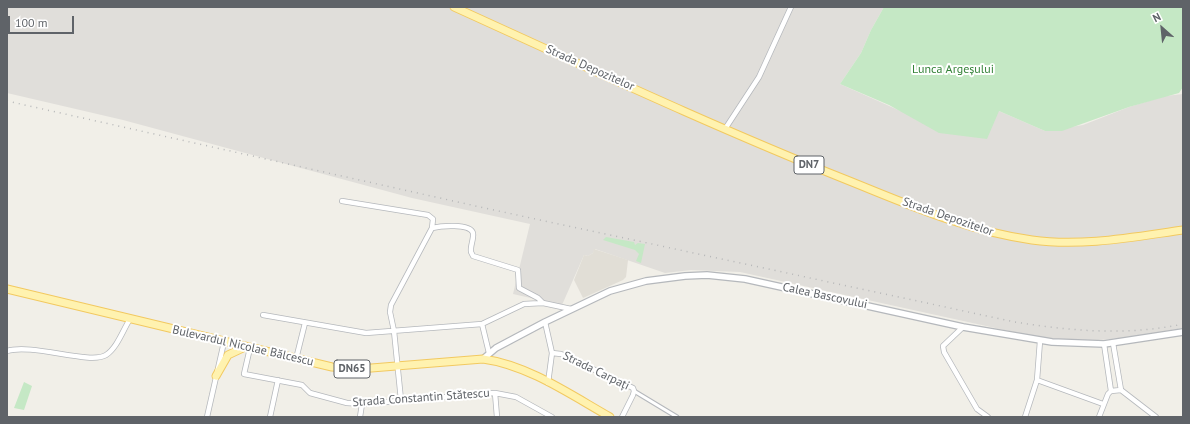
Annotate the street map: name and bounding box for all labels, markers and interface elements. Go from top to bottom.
scale bar [10,8,76,34]
north arrow [1142,8,1182,48]
text: N [1150,9,1163,25]
text: 100 m [15,15,48,30]
street label: Strada Depozitelor [544,42,636,94]
park label: Lunca Argeșului [912,63,994,77]
road number: DN7 [794,156,824,174]
street label: Strada Depozitelor [901,195,995,239]
street label: Calea Bascovului [781,280,869,312]
street label: Bulevardul Nicolae Bălcescu [171,323,315,369]
street label: Strada Carpați [560,349,632,393]
road number: DN65 [334,360,370,378]
street label: Strada Constantin Stătescu [352,386,490,410]

